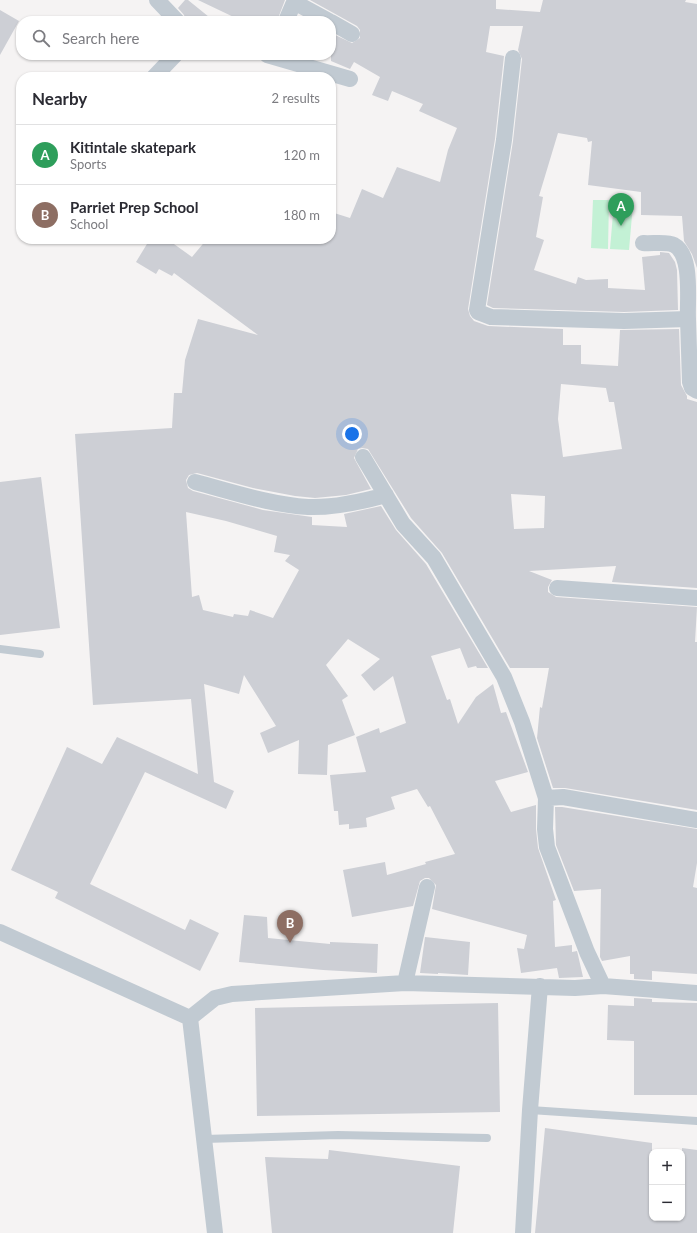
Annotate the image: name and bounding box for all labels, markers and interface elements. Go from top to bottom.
search box [16,16,336,60]
icon: search [30,27,52,49]
text: Search here [62,29,139,47]
text: Nearby [32,88,87,109]
text: 2 results [272,90,320,106]
text: Kitintale skatepark [70,138,196,156]
text: A [40,147,50,163]
text: 120 m [283,147,320,163]
text: Sports [70,156,107,172]
pin: A [608,193,634,226]
text: Parriet Prep School [70,198,198,216]
text: B [41,207,49,223]
text: 180 m [283,207,320,223]
text: School [70,216,108,232]
your location [342,424,362,444]
pin: B [277,910,303,943]
map controls [649,1149,685,1221]
button: + [649,1149,685,1185]
button: − [649,1185,685,1221]

